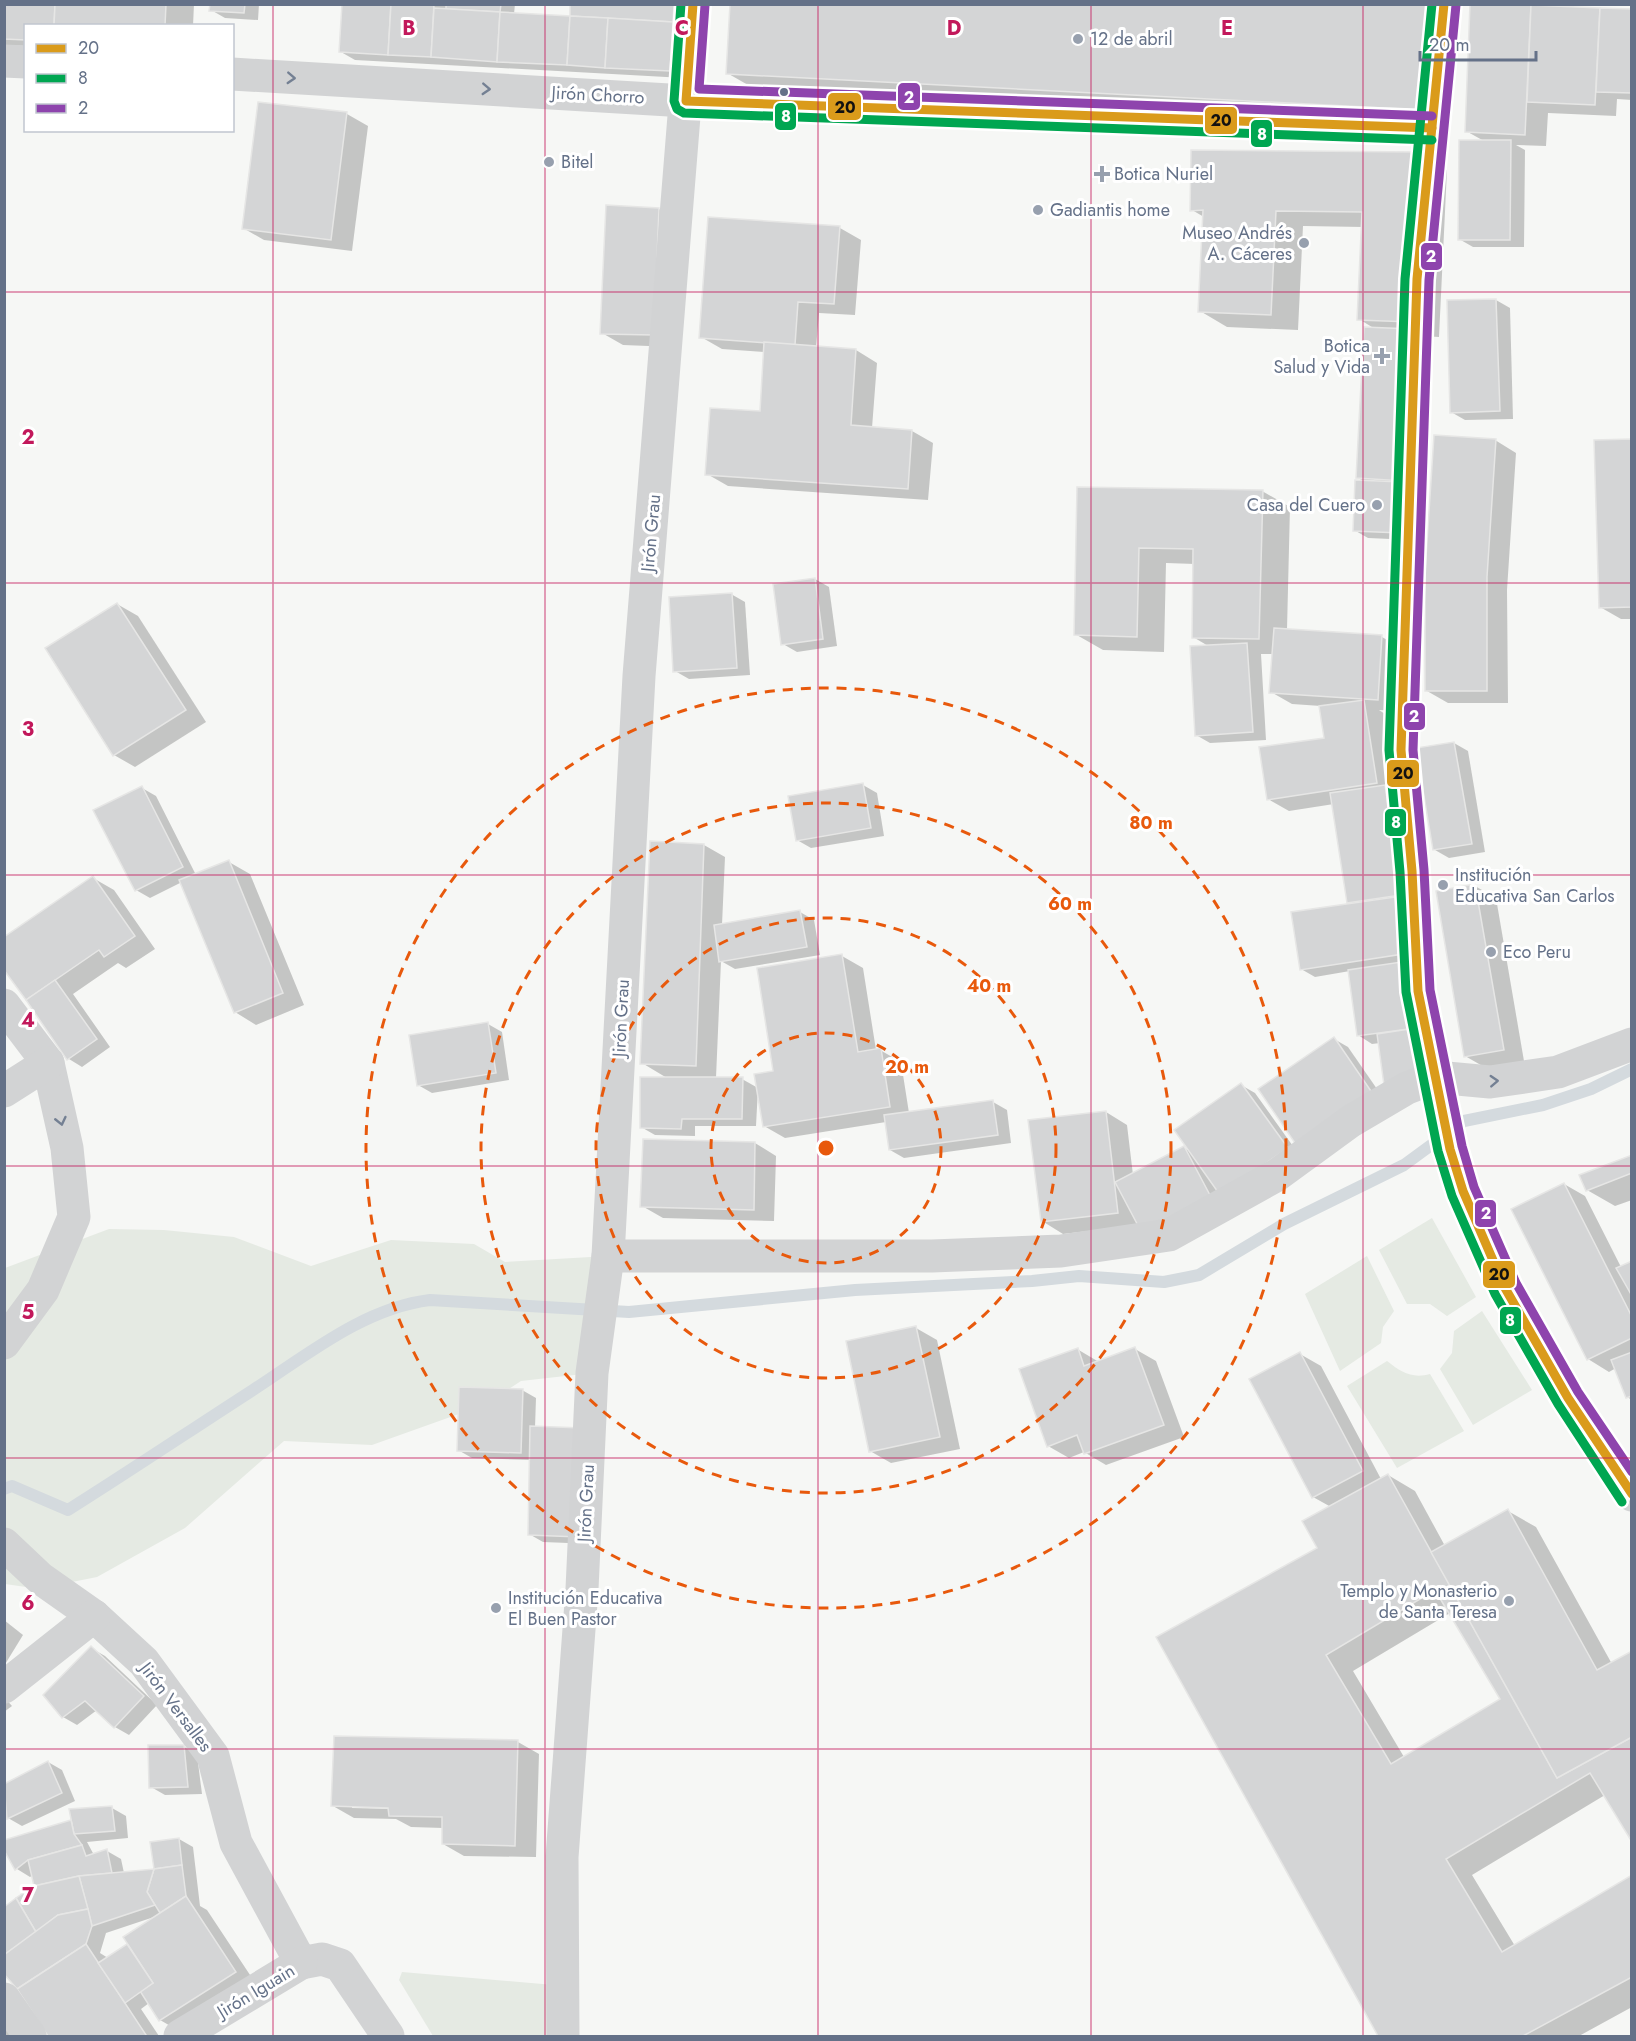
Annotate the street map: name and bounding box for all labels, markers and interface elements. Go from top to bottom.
text: B [402,14,416,43]
text: C [675,14,689,43]
text: D [947,14,961,43]
text: E [1221,14,1233,43]
legend [24,24,234,132]
scale bar [1420,24,1536,62]
place label: 12 de abril [1090,26,1173,52]
marker: 12 de abril [1071,32,1085,46]
text: 20 m [1429,32,1469,58]
text: 20 [78,35,99,61]
text: 8 [78,65,88,91]
one-way arrow [286,71,295,84]
street label: Jirón Chorro [549,79,645,110]
one-way arrow [481,82,490,95]
line badge: 2 [897,82,921,111]
unlabelled marker [778,86,790,98]
text: 2 [904,86,914,109]
line badge: 20 [827,92,862,121]
text: 2 [78,95,88,121]
text: 20 [834,96,856,119]
line badge: 8 [774,102,797,131]
text: 8 [781,105,791,128]
line badge: 20 [1204,106,1238,135]
text: 20 [1210,109,1232,132]
line badge: 8 [1250,119,1273,148]
text: 8 [1257,123,1267,146]
place label: Bitel [561,149,593,175]
marker: Bitel [542,155,556,169]
place label: Botica Nuriel [1114,161,1213,187]
marker: Botica Nuriel [1095,167,1109,181]
place label: Gadiantis home [1050,197,1170,223]
marker: Gadiantis home [1031,203,1045,217]
place label: Museo Andrés A. Cáceres [1182,220,1292,267]
marker: Museo Andrés A. Cáceres [1297,236,1311,250]
line badge: 2 [1420,242,1443,271]
text: 2 [1426,245,1436,268]
place label: Botica Salud y Vida [1273,333,1370,380]
marker: Botica Salud y Vida [1375,349,1389,363]
text: 2 [21,423,35,452]
place label: Casa del Cuero [1247,492,1365,518]
street label: Jirón Grau [634,493,667,575]
marker: Casa del Cuero [1370,498,1384,512]
line badge: 2 [1403,702,1426,731]
text: 2 [1409,705,1419,728]
text: 3 [22,715,34,744]
line badge: 20 [1386,759,1420,788]
text: 20 [1392,762,1414,785]
line badge: 8 [1384,808,1407,837]
text: 80 m [1129,810,1173,836]
text: 8 [1391,811,1401,834]
place label: Institución Educativa San Carlos [1455,862,1615,909]
marker: Institución Educativa San Carlos [1436,878,1450,892]
text: 60 m [1048,891,1092,917]
place label: Eco Peru [1503,939,1571,965]
marker: Eco Peru [1484,945,1498,959]
text: 40 m [967,973,1011,999]
street label: Jirón Grau [606,978,636,1060]
text: 4 [21,1006,35,1035]
text: 20 m [885,1054,929,1080]
one-way arrow [1490,1075,1499,1088]
one-way arrow [53,1115,66,1125]
centre of rings [816,1138,836,1158]
line badge: 2 [1474,1199,1497,1228]
text: 2 [1481,1202,1491,1225]
line badge: 20 [1482,1260,1516,1289]
text: 20 [1488,1263,1510,1286]
text: 5 [22,1298,35,1327]
line badge: 8 [1499,1306,1522,1335]
text: 8 [1505,1309,1515,1332]
street label: Jirón Grau [571,1463,601,1545]
place label: Templo y Monasterio de Santa Teresa [1340,1578,1497,1625]
place label: Institución Educativa El Buen Pastor [508,1585,662,1632]
text: 6 [21,1589,35,1618]
marker: Templo y Monasterio de Santa Teresa [1502,1594,1516,1608]
marker: Institución Educativa El Buen Pastor [489,1601,503,1615]
street label: Jirón Versalles [132,1655,218,1757]
text: 7 [22,1881,35,1910]
street label: Jirón Iguain [211,1958,300,2025]

